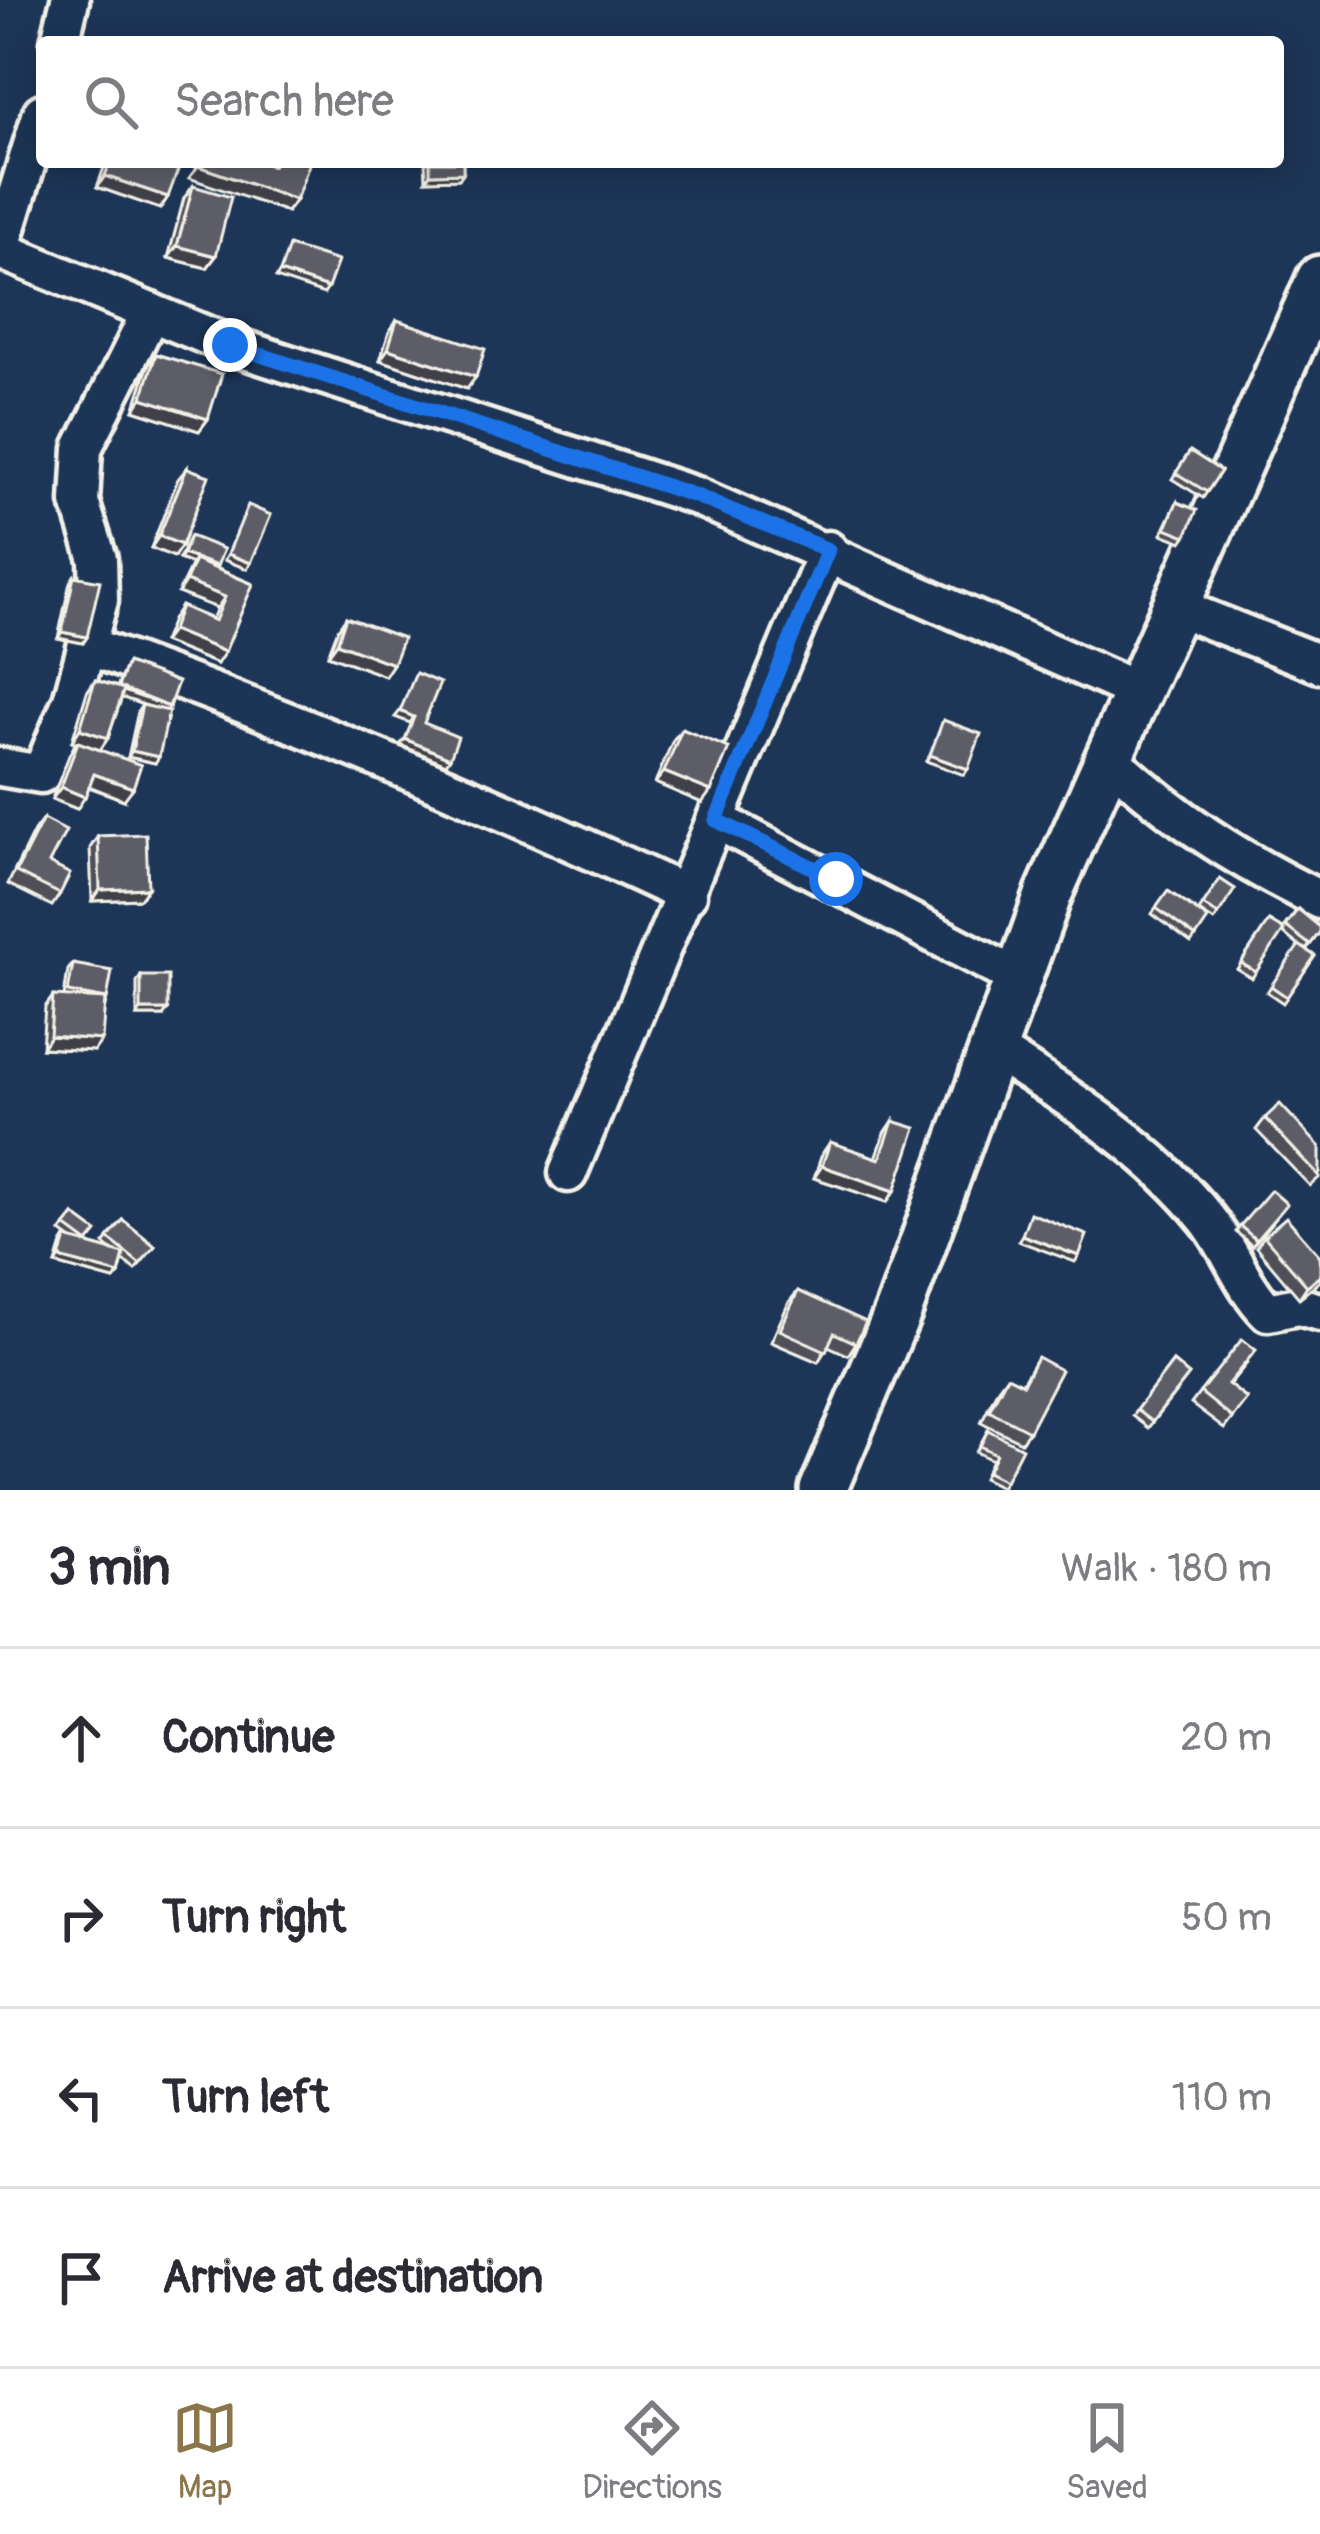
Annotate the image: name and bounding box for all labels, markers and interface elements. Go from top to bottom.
search box [36,36,1284,168]
icon: search [78,69,144,135]
text: Search here [174,74,394,130]
route end [203,318,257,372]
route start [809,852,863,906]
text: 3 min [48,1536,170,1600]
text: Walk · 180 m [1061,1544,1272,1593]
icon: ahead [48,1705,114,1771]
text: Continue [162,1710,335,1766]
text: 20 m [1180,1713,1272,1762]
icon: right [48,1885,114,1951]
text: Turn right [162,1890,346,1946]
text: 50 m [1181,1893,1272,1942]
icon: left [48,2065,114,2131]
text: Turn left [162,2070,329,2126]
text: 110 m [1172,2073,1272,2122]
icon: arrive [48,2245,114,2311]
text: Arrive at destination [162,2250,543,2306]
tab: Map [172,2395,238,2508]
tab: Directions [582,2395,722,2508]
tab: Saved [1066,2395,1148,2508]

